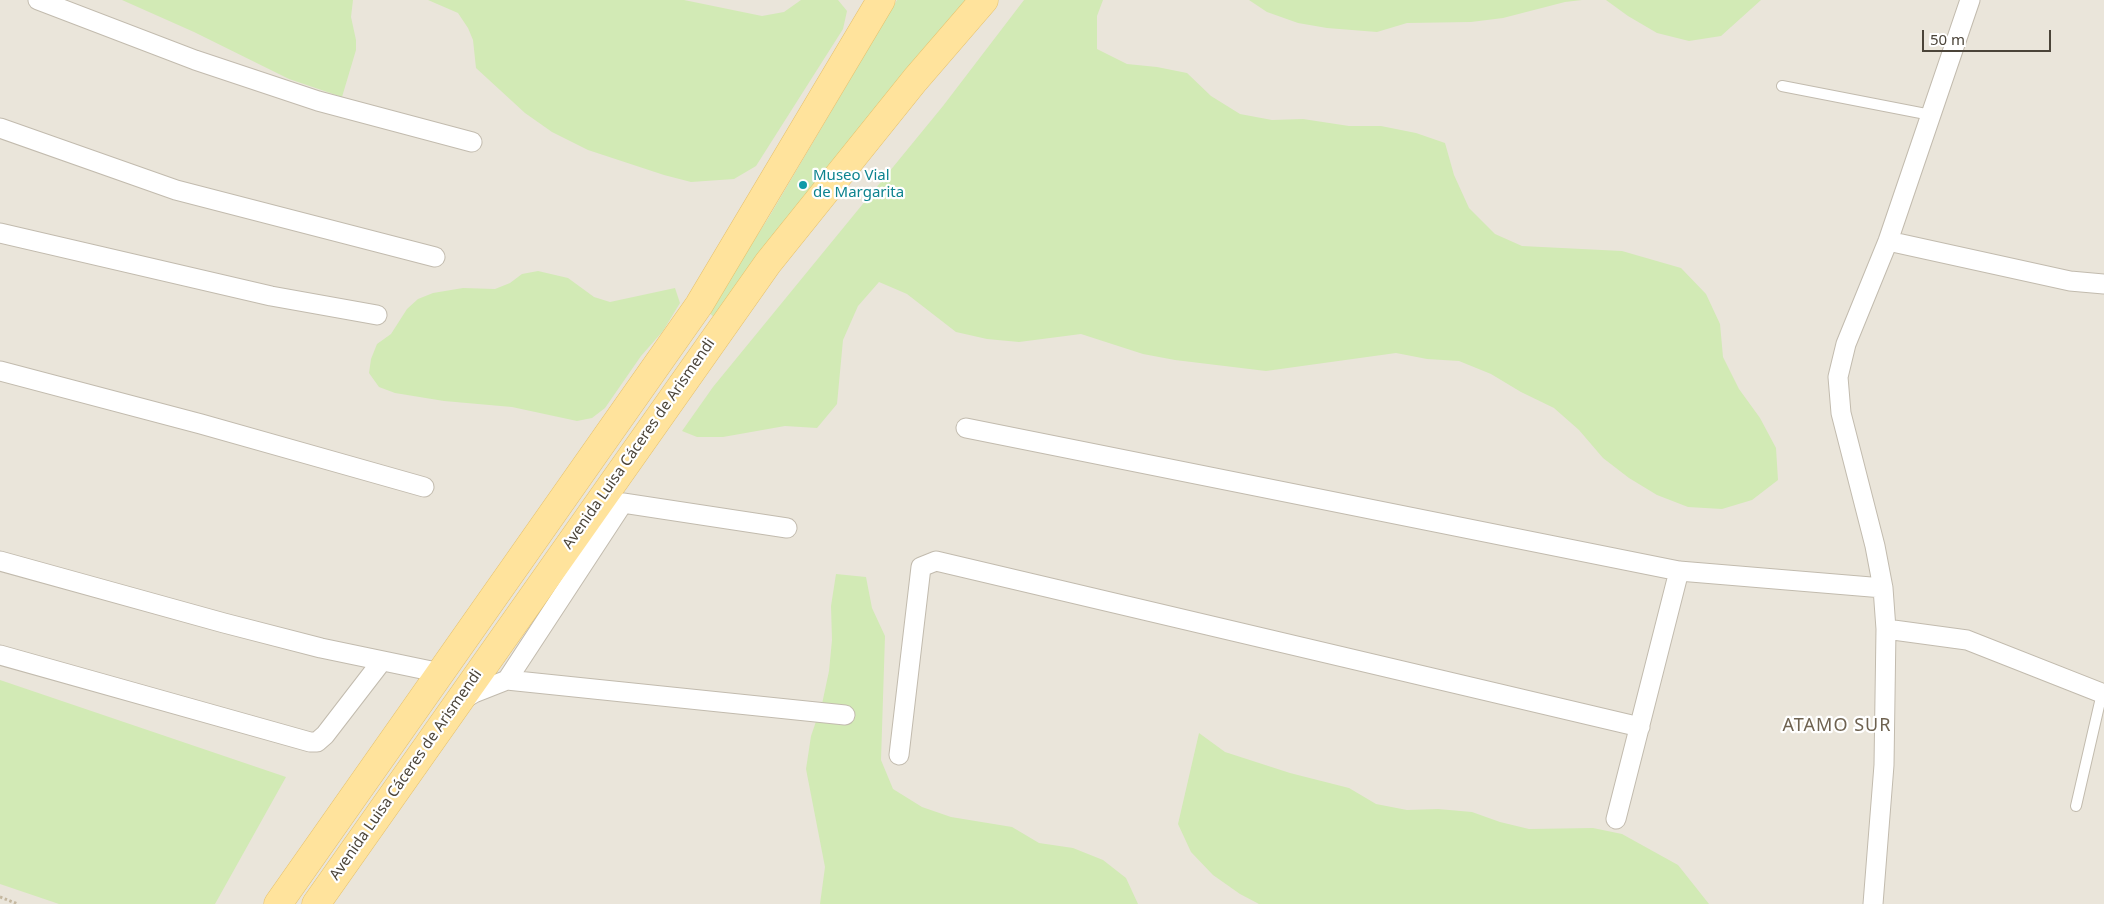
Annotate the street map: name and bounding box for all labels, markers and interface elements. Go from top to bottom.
scale bar [1924,20,2053,52]
text: 50 m [1930,29,1965,49]
place label: Museo Vial de Margarita [813,167,904,202]
marker: Museo Vial de Margarita [797,179,809,191]
street label: Avenida Luisa Cáceres de Arismendi [559,335,719,553]
street label: Avenida Luisa Cáceres de Arismendi [326,666,486,884]
district label: ATAMO SUR [1781,715,1893,737]

